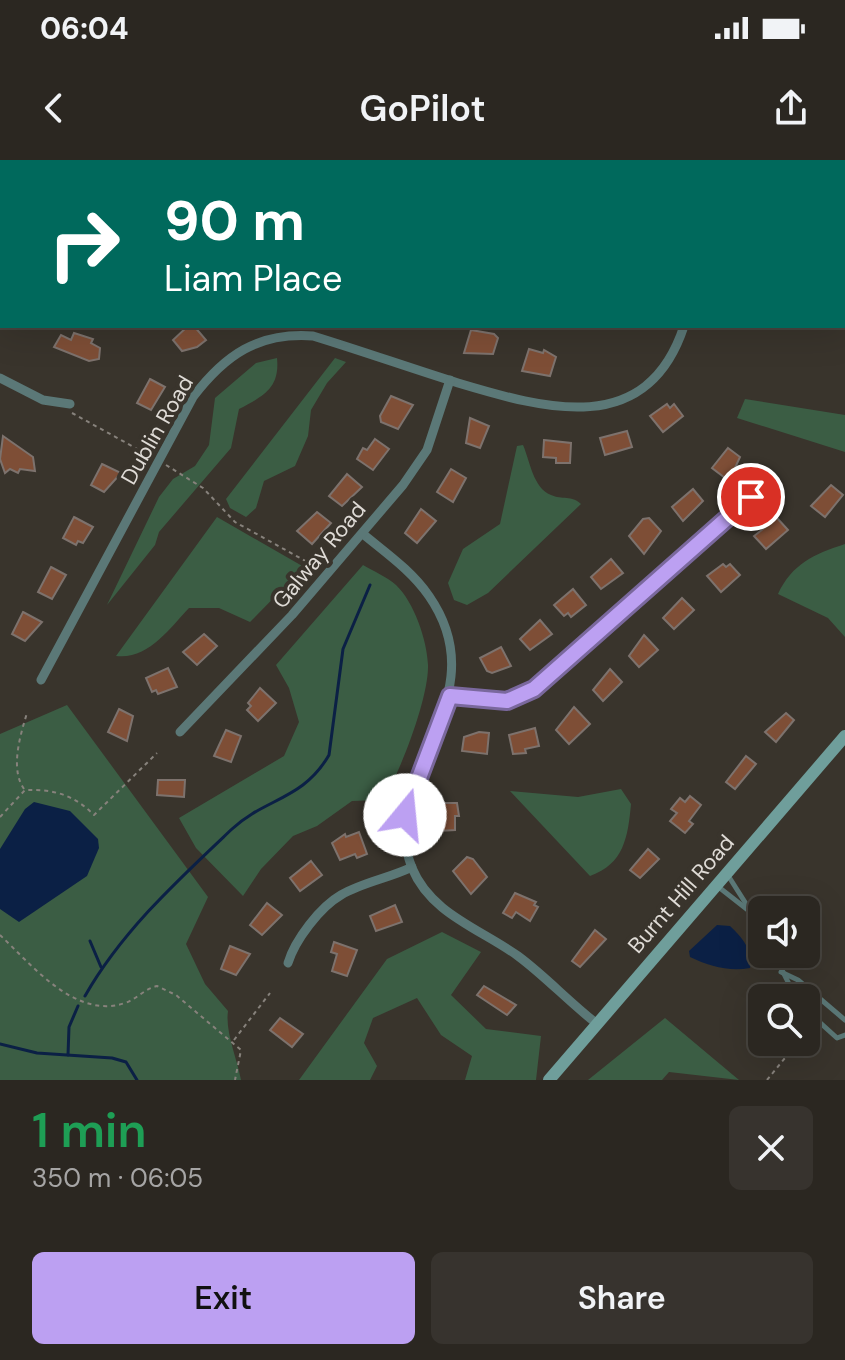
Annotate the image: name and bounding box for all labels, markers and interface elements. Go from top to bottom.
text: 06:04 [40,9,128,48]
text: GoPilot [359,85,486,132]
icon: back [32,86,76,130]
icon: share [769,86,813,130]
text: 90 m [164,184,305,257]
icon: right [32,192,136,296]
text: Liam Place [164,255,342,302]
street label: Dublin Road [114,370,200,490]
pin [717,463,785,531]
icon: arrive [729,475,773,519]
street label: Galway Road [266,496,372,614]
position arrow [363,773,447,857]
street label: Burnt Hill Road [621,829,741,959]
map controls [748,896,820,1056]
button: sound [748,896,820,968]
button: search [748,984,820,1056]
text: 1 min [32,1099,147,1162]
button: close [729,1106,813,1190]
text: 350 m · 06:05 [32,1161,203,1195]
button: Exit [32,1252,415,1344]
button: Share [431,1252,813,1344]

